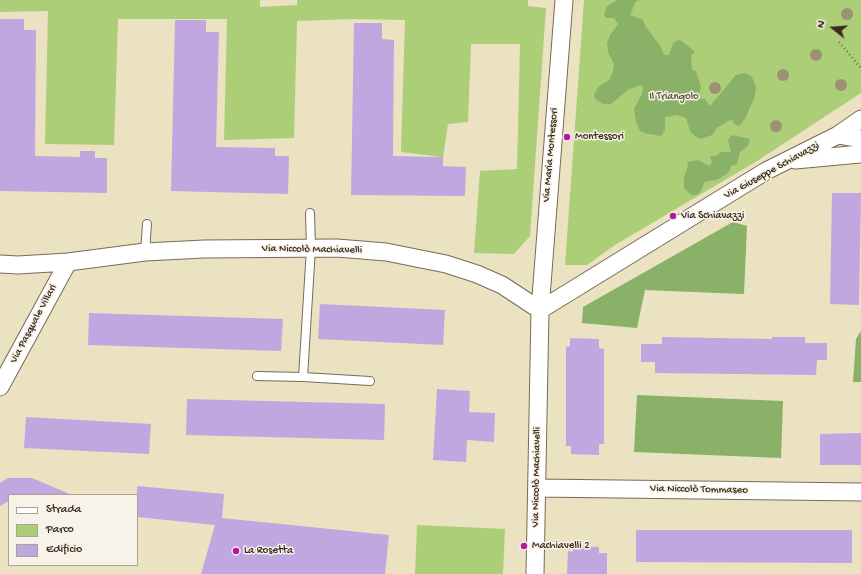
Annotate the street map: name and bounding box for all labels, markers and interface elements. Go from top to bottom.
north arrow [813,8,853,48]
text: N [815,19,828,30]
park label: Il Triangolo [649,90,699,104]
street label: Via Maria Montessori [540,107,562,203]
place label: Montessori [575,130,624,144]
marker: Montessori [562,132,572,142]
street label: Via Giuseppe Schiavazzi [722,139,822,203]
place label: Via Schiavazzi [681,209,744,223]
marker: Via Schiavazzi [668,211,678,221]
street label: Via Niccolò Machiavelli [262,243,362,257]
street label: Via Pasquale Villari [8,282,60,366]
street label: Via Niccolò Machiavelli [530,427,544,527]
street label: Via Niccolò Tommaseo [650,483,748,497]
legend [8,494,138,566]
text: Strada [46,503,81,517]
text: Parco [46,523,74,537]
place label: Machiavelli 2 [532,539,590,553]
marker: Machiavelli 2 [519,541,529,551]
text: Edificio [46,543,82,557]
place label: La Rosetta [244,544,293,558]
marker: La Rosetta [231,546,241,556]

